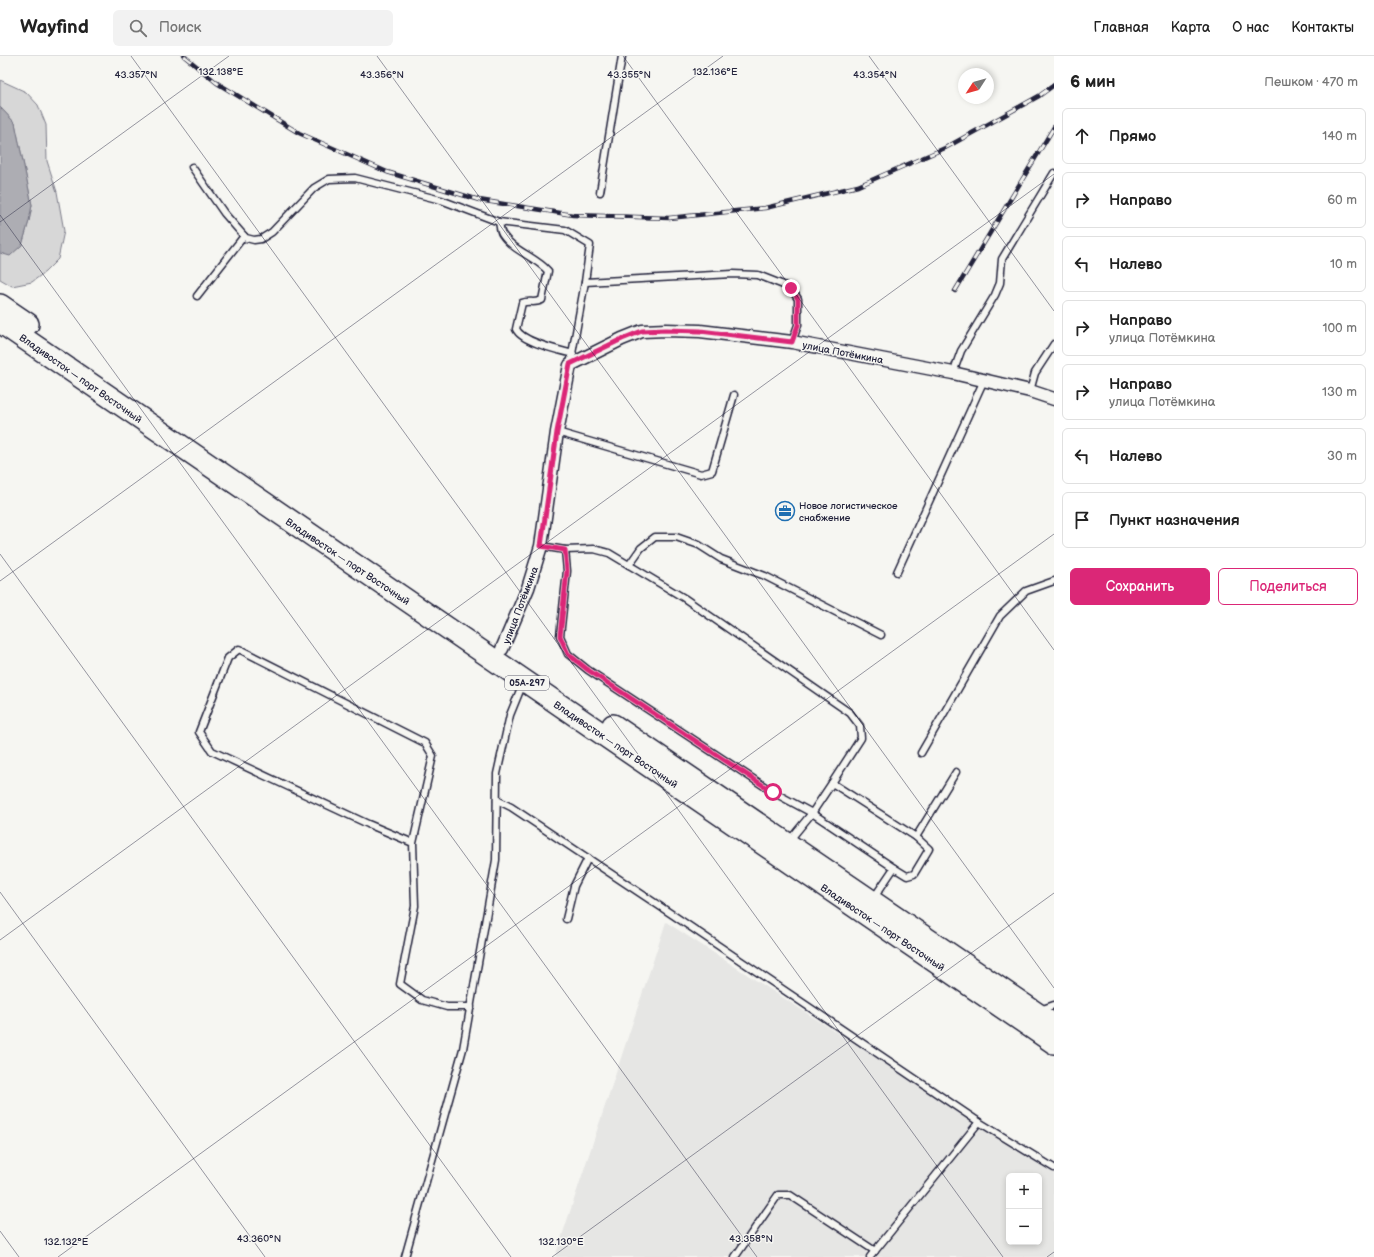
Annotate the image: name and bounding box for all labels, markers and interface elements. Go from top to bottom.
search box [113,10,393,46]
text: Wayfind [20,16,89,39]
icon: search [127,17,149,39]
text: Поиск [159,18,202,37]
text: Главная [1094,19,1149,36]
text: Карта [1171,19,1210,36]
text: О нас [1232,19,1269,36]
text: Контакты [1291,19,1354,36]
text: 132.138°E [199,66,244,78]
text: 132.136°E [693,66,738,78]
north arrow [958,68,994,104]
text: 43.357°N [114,69,158,81]
text: 43.356°N [360,69,404,81]
text: 43.355°N [607,69,651,81]
text: 43.354°N [853,69,897,81]
text: 6 мин [1070,72,1116,92]
text: Пешком · 470 m [1264,74,1358,90]
icon: ahead [1071,125,1093,147]
text: Прямо [1109,127,1156,146]
text: 140 m [1322,128,1357,144]
icon: right [1071,189,1093,211]
text: Направо [1109,191,1172,210]
text: 60 m [1327,192,1357,208]
icon: left [1071,253,1093,275]
text: Налево [1109,255,1162,274]
text: 10 m [1330,256,1357,272]
route end [782,279,800,297]
text: Направо [1109,311,1172,330]
icon: right [1071,317,1093,339]
text: 100 m [1322,320,1357,336]
text: улица Потёмкина [1109,330,1215,346]
street label: Владивосток — порт Восточный [17,332,144,426]
street label: улица Потёмкина [801,339,884,367]
text: Направо [1109,375,1172,394]
icon: right [1071,381,1093,403]
text: 130 m [1322,384,1357,400]
text: улица Потёмкина [1109,394,1215,410]
icon: left [1071,445,1093,467]
text: Налево [1109,447,1162,466]
text: 30 m [1327,448,1357,464]
office icon: Новое логистическое снабжение [774,500,796,522]
place label: Новое логистическое снабжение [799,500,898,524]
icon: arrive [1071,509,1093,531]
text: Пункт назначения [1109,511,1240,530]
street label: Владивосток — порт Восточный [283,516,412,608]
street label: улица Потёмкина [501,565,541,646]
button: Сохранить [1070,568,1210,605]
button: Поделиться [1218,568,1358,605]
road number: 05А-297 [505,676,549,690]
street label: Владивосток — порт Восточный [551,699,680,791]
route start [764,783,782,801]
street label: Владивосток — порт Восточный [818,882,947,974]
map controls [1006,1173,1042,1245]
button: + [1006,1173,1042,1209]
button: − [1006,1209,1042,1245]
text: 43.360°N [237,1233,281,1245]
text: 43.358°N [729,1233,773,1245]
text: 132.132°E [44,1236,89,1248]
text: 132.130°E [539,1236,584,1248]

